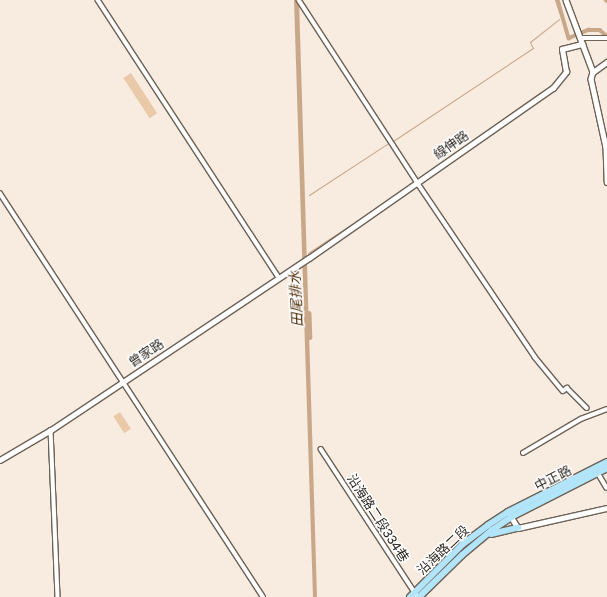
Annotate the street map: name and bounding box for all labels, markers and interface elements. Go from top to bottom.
street label: 線伸路 [431,127,471,163]
water label: 田尾排水 [286,271,306,327]
street label: 曾家路 [125,336,167,370]
street label: 中正路 [532,462,574,494]
street label: 沿海路二段334巷 [344,471,412,565]
street label: 沿海路二段 [414,522,472,578]

